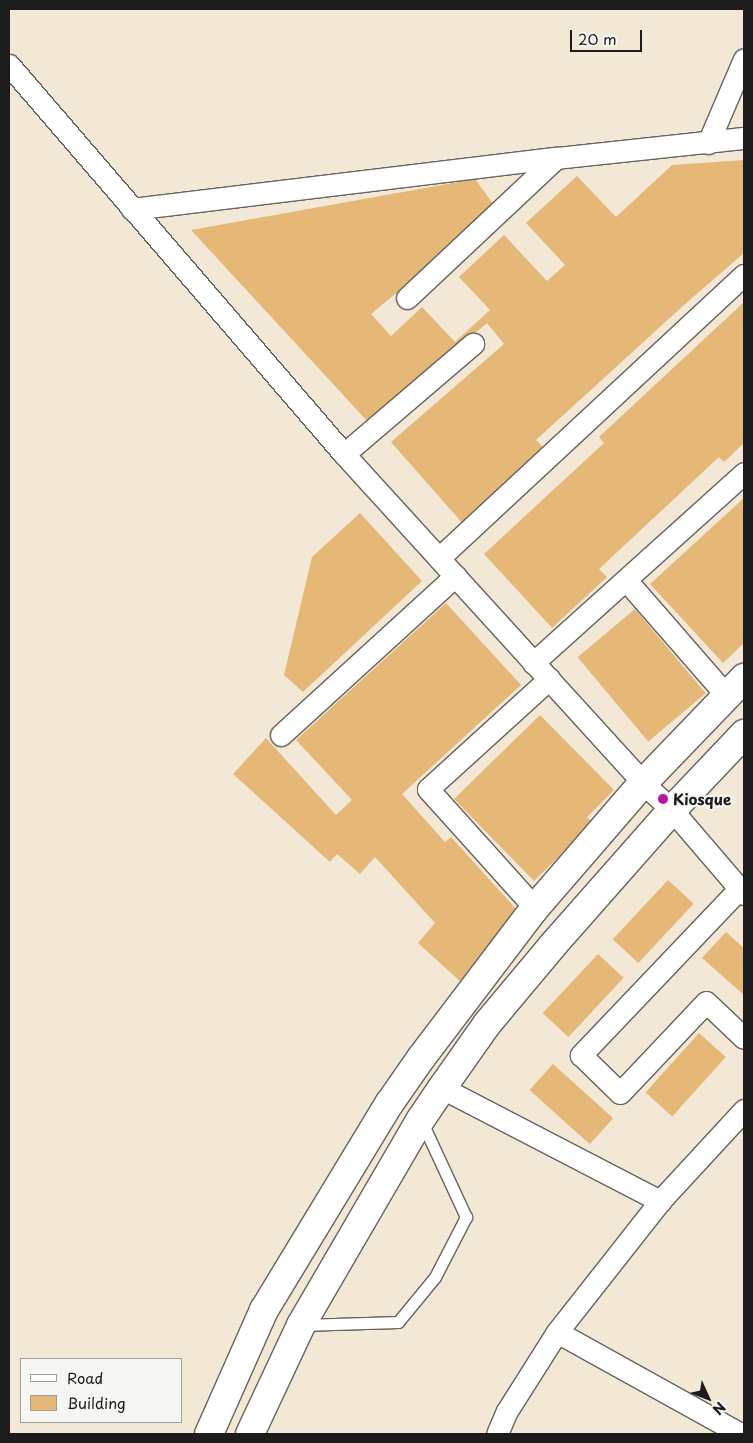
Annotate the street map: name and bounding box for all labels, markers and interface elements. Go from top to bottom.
scale bar [573,20,646,52]
text: 20 m [578,27,617,50]
place label: Kiosque [673,790,731,808]
marker: Kiosque [657,793,669,805]
legend [20,1358,182,1423]
text: Road [67,1366,103,1389]
north arrow [683,1373,733,1423]
text: Building [67,1391,126,1414]
text: N [708,1397,731,1420]

